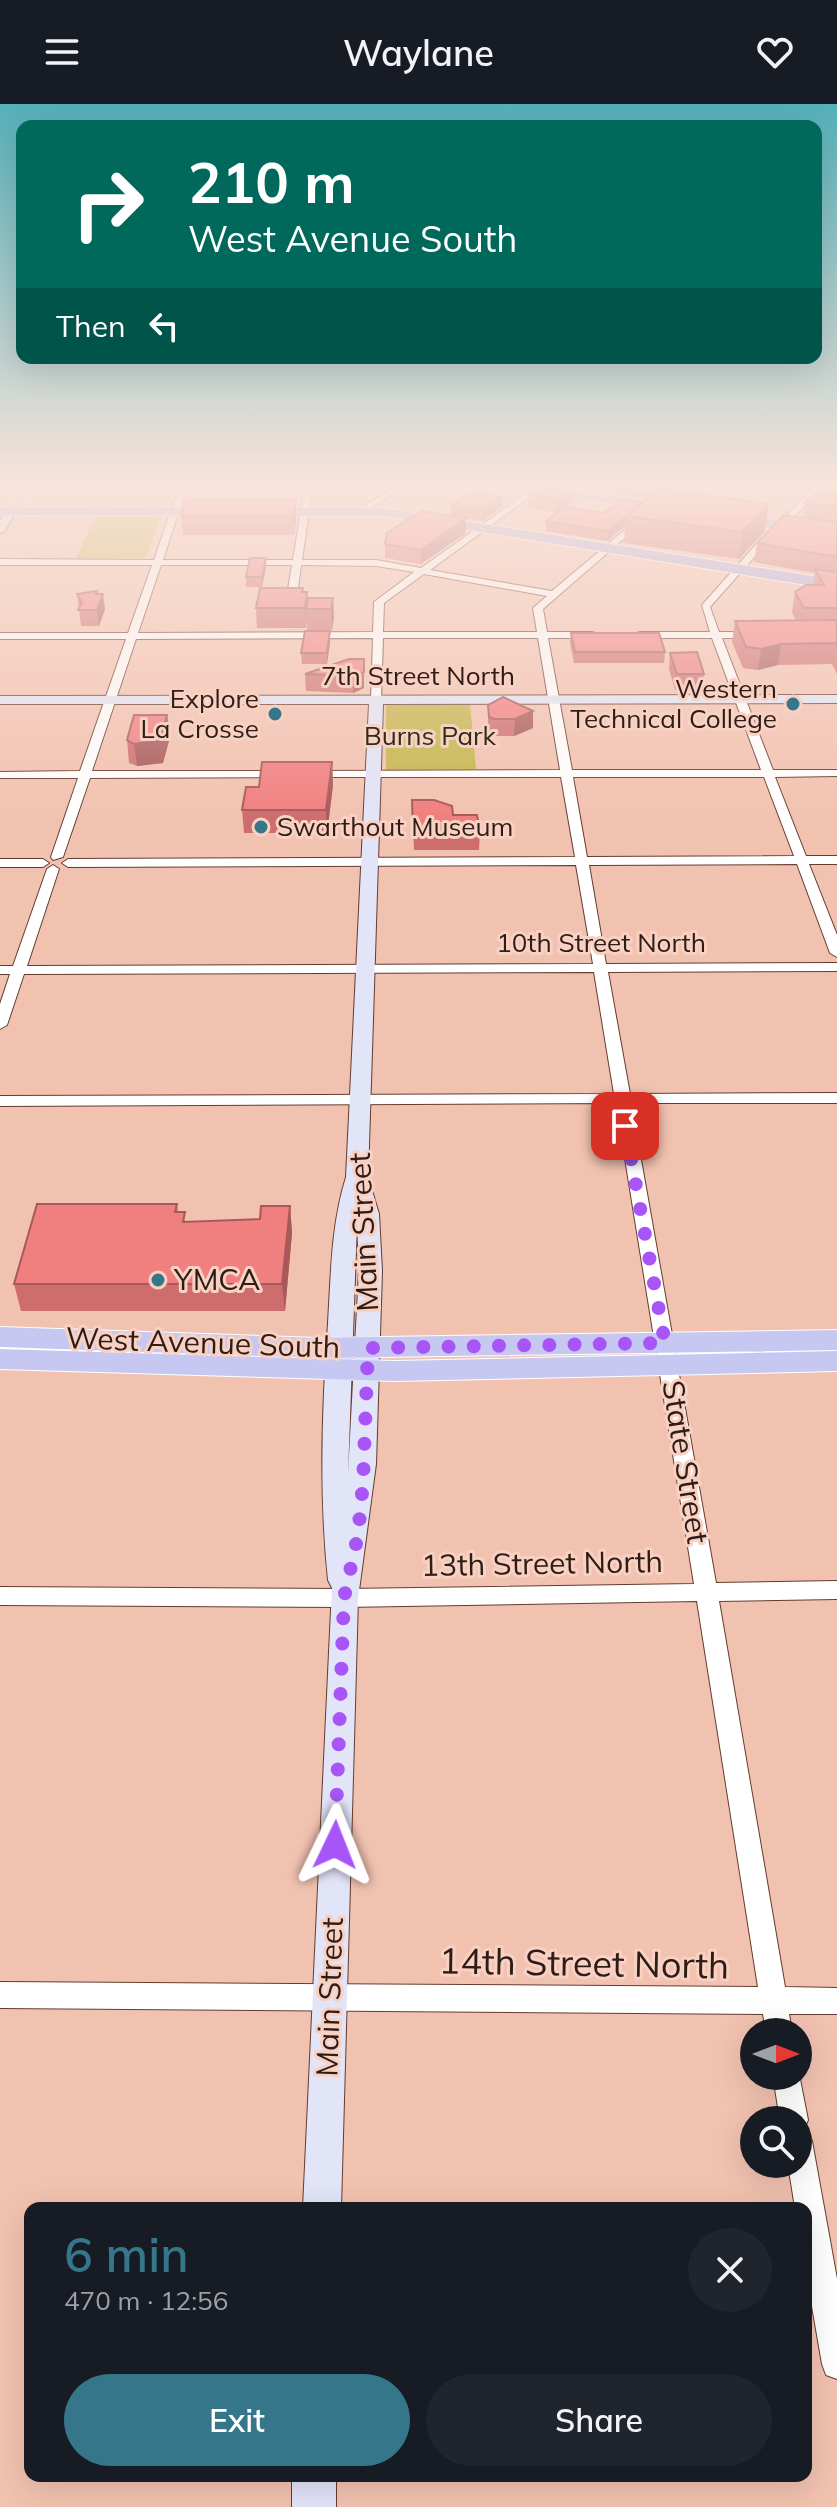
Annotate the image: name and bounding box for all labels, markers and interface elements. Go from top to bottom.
icon: menu [40,30,84,74]
text: Waylane [343,30,494,75]
icon: heart [753,30,797,74]
text: 210 m [188,147,355,217]
icon: right [56,152,160,256]
text: West Avenue South [188,216,517,261]
icon: left [142,304,186,348]
text: Then [56,307,126,345]
street label: 7th Street North [321,659,515,692]
place label: Western Technical College [570,672,777,735]
place label: Explore La Crosse [141,682,259,745]
marker: Western Technical College [784,695,802,713]
marker: Explore La Crosse [266,705,284,723]
park label: Burns Park [364,719,496,752]
place label: Swarthout Museum [277,810,513,843]
marker: Swarthout Museum [252,818,270,836]
street label: 10th Street North [496,926,706,959]
pin [591,1092,659,1160]
icon: arrive [603,1104,647,1148]
street label: Main Street [340,1152,386,1313]
place label: YMCA [173,1260,260,1298]
marker: YMCA [149,1271,167,1289]
street label: West Avenue South [65,1318,341,1366]
street label: State Street [654,1378,718,1546]
street label: 13th Street North [421,1542,663,1584]
position arrow [293,1803,377,1887]
street label: Main Street [307,1917,351,2077]
street label: 14th Street North [438,1937,730,1988]
north arrow [740,2018,812,2090]
map controls [740,2018,812,2178]
button: search [740,2106,812,2178]
text: 6 min [64,2224,189,2284]
button: close [688,2228,772,2312]
text: 470 m · 12:56 [64,2284,228,2317]
button: Exit [64,2374,410,2466]
button: Share [426,2374,772,2466]

